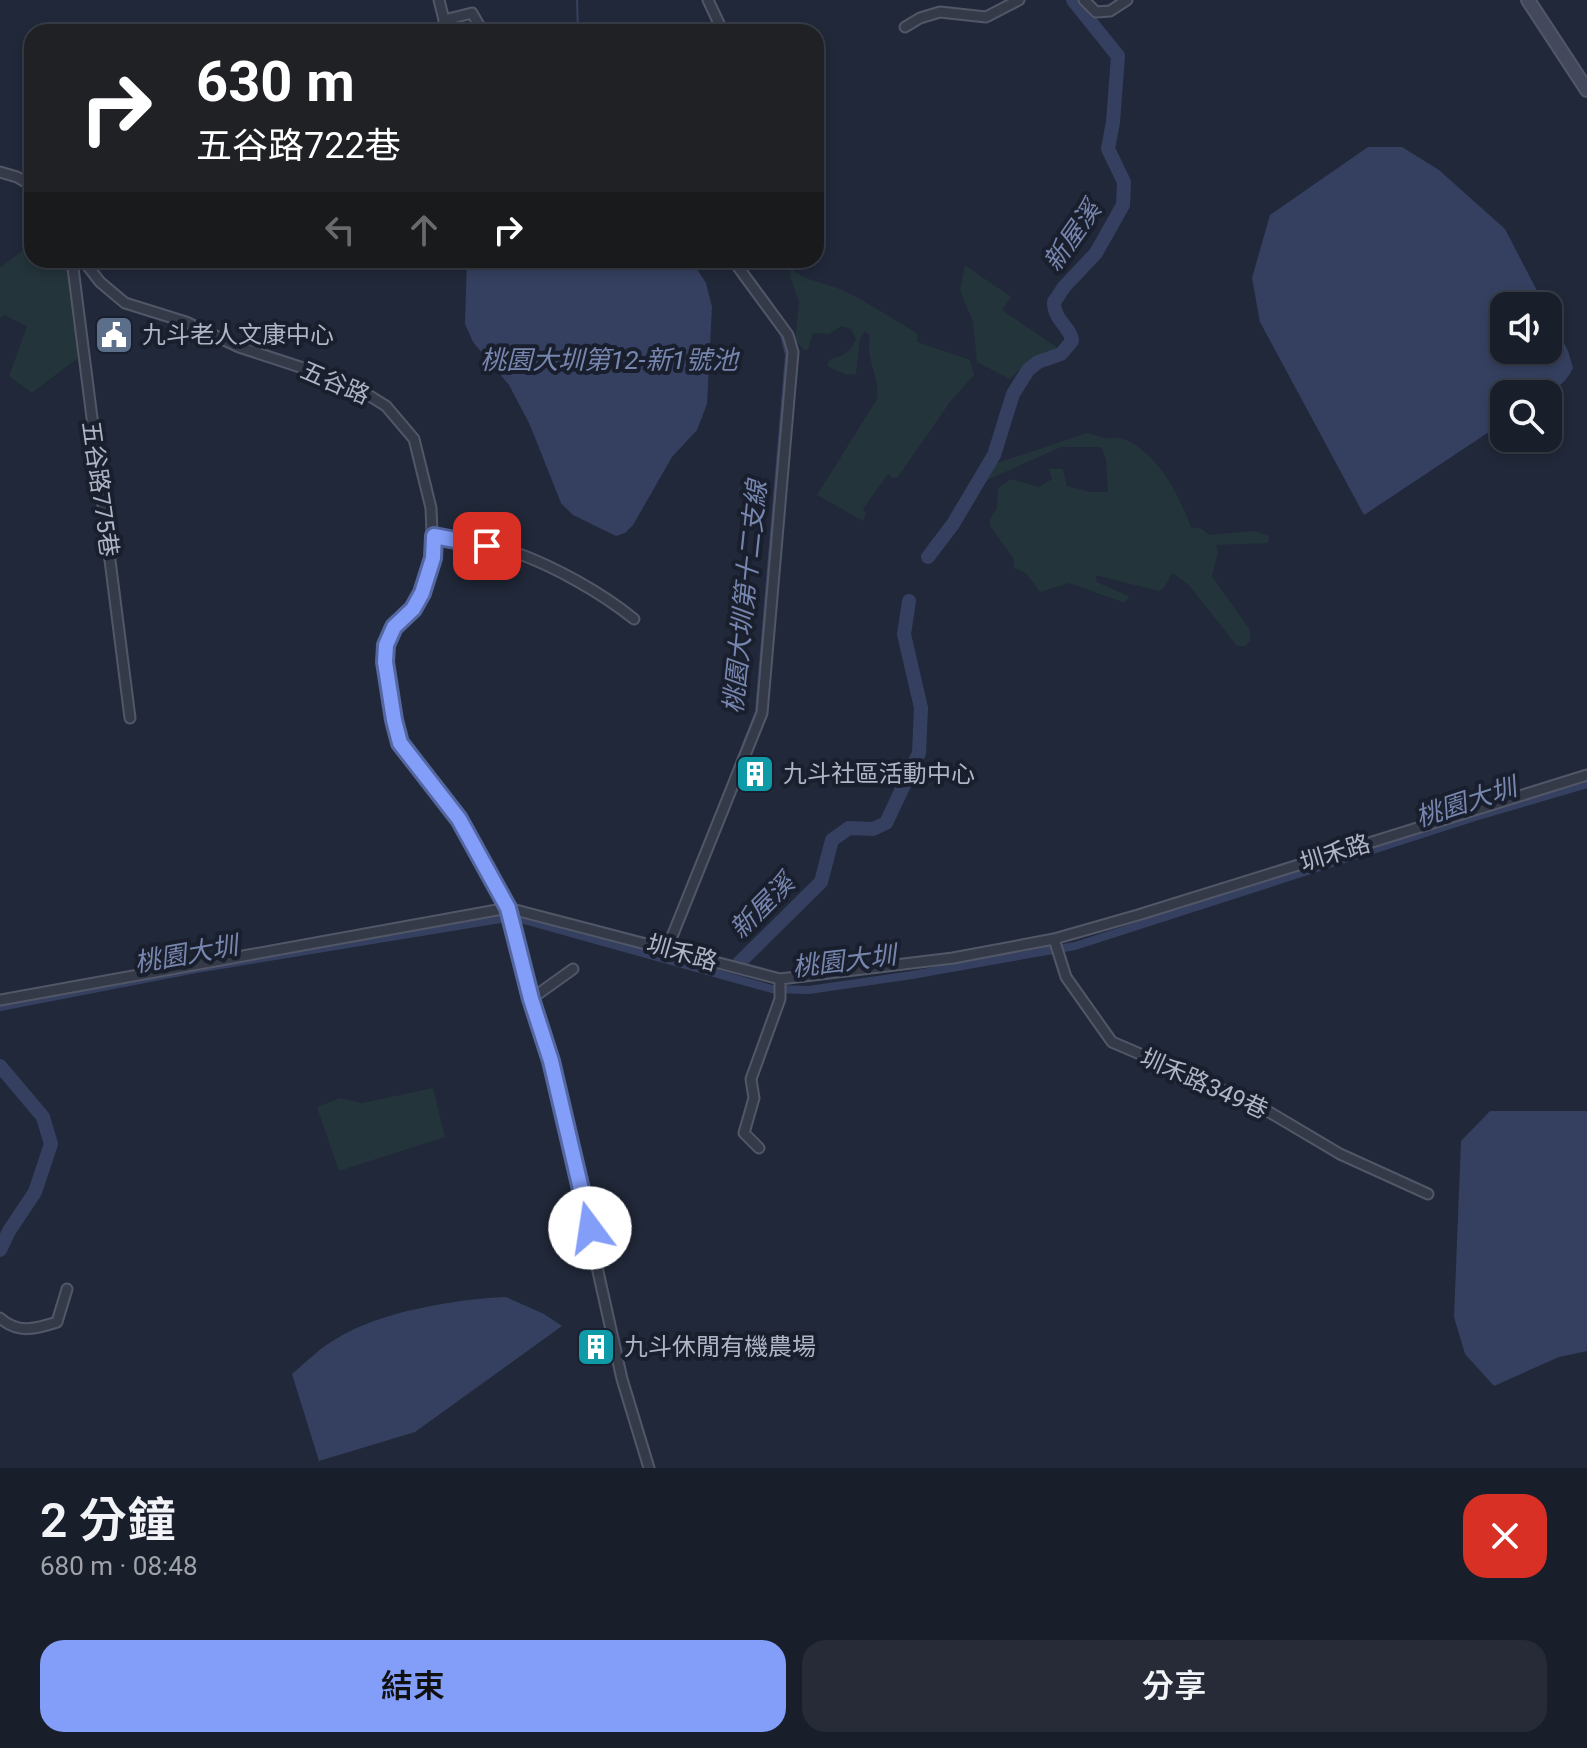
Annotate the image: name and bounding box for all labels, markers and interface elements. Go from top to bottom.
text: 630 m [196,49,355,115]
icon: right [64,56,168,160]
text: 五谷路722巷 [196,125,401,167]
water label: 新屋溪 [1037,192,1109,277]
icon: left [318,208,362,252]
icon: ahead [402,208,446,252]
icon: right [486,208,530,252]
map controls [1490,292,1562,452]
button: sound [1490,292,1562,364]
public building icon: 九斗老人文康中心 [93,314,135,356]
place label: 九斗老人文康中心 [142,321,334,349]
water label: 桃園大圳第12-新1號池 [480,345,741,375]
street label: 五谷路 [296,356,374,410]
button: search [1490,380,1562,452]
street label: 五谷路775巷 [77,419,123,559]
water label: 桃園大圳第十二支線 [718,476,772,715]
pin [453,512,521,580]
icon: arrive [465,524,509,568]
building icon: 九斗社區活動中心 [734,753,776,795]
place label: 九斗社區活動中心 [783,760,975,788]
water label: 桃園大圳 [1412,770,1524,832]
street label: 圳禾路 [1296,829,1374,877]
water label: 新屋溪 [724,865,803,944]
water label: 桃園大圳 [132,930,244,978]
street label: 圳禾路 [644,930,720,976]
water label: 桃園大圳 [791,939,901,982]
street label: 圳禾路349巷 [1136,1043,1272,1125]
position arrow [548,1186,632,1270]
building icon: 九斗休閒有機農場 [575,1326,617,1368]
place label: 九斗休閒有機農場 [624,1333,816,1361]
text: 2 分鐘 [40,1492,175,1549]
button: close [1463,1494,1547,1578]
text: 680 m · 08:48 [40,1551,198,1581]
button: 結束 [40,1640,786,1732]
button: 分享 [802,1640,1547,1732]

